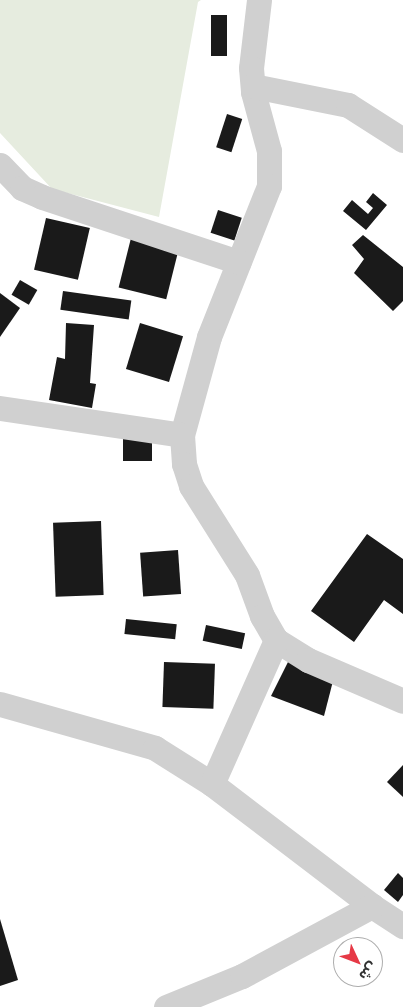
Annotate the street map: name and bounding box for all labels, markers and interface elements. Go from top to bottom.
north arrow [333,937,383,987]
text: ش [356,959,381,984]

